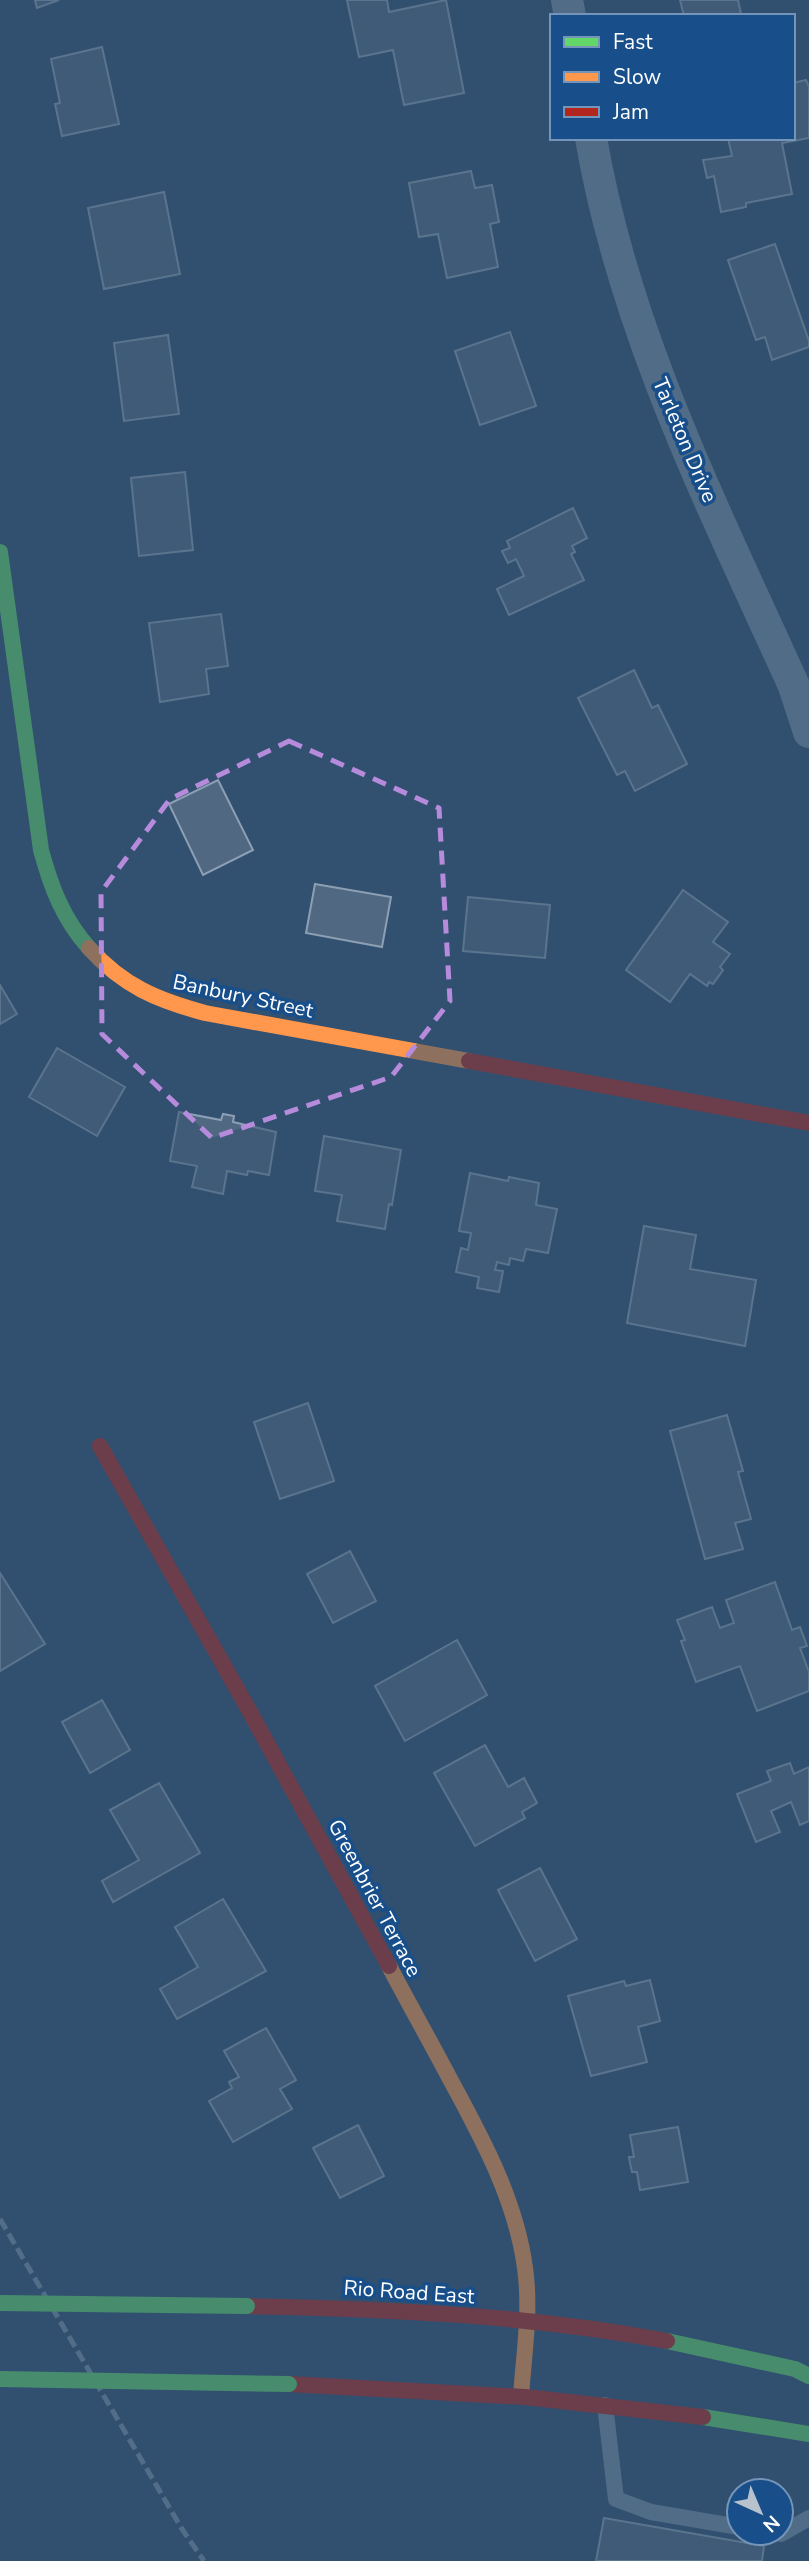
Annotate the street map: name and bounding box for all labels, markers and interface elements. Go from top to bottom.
legend [550,14,795,140]
text: Fast [613,28,653,56]
text: Slow [613,63,662,91]
text: Jam [612,98,649,126]
street label: Tarleton Drive [646,373,724,507]
street label: Banbury Street [170,967,316,1025]
street label: Greenbrier Terrace [322,1814,428,1982]
street label: Rio Road East [343,2273,476,2311]
north arrow [725,2477,795,2547]
text: N [757,2509,785,2538]

